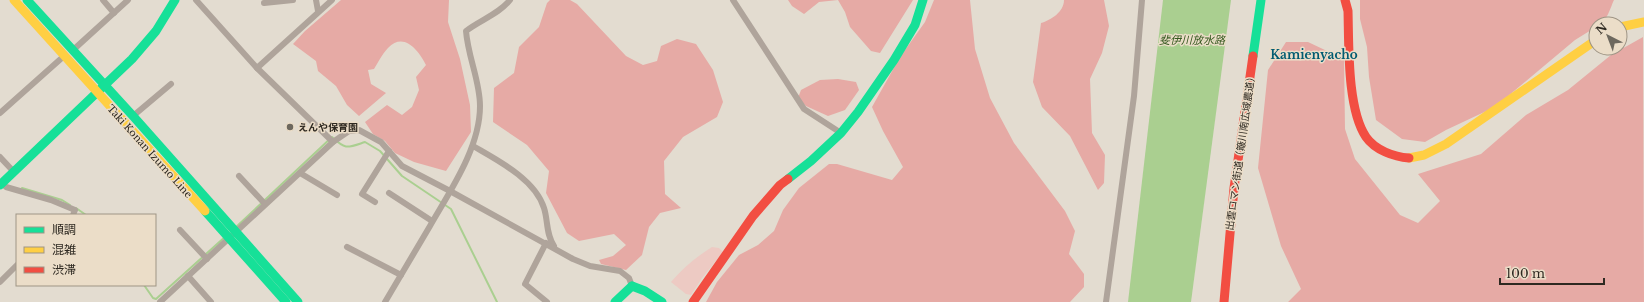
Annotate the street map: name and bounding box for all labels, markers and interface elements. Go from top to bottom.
north arrow [1588,16,1628,56]
text: N [1593,19,1610,37]
water label: 斐伊川放水路 [1159,33,1226,47]
district label: Kamienyacho [1270,47,1358,62]
street label: 出雲ロマン街道（簸川南広域農道） [1223,71,1258,231]
street label: Taki Konan Izumo Line [104,102,195,201]
place label: えんや保育園 [298,121,358,134]
marker: えんや保育園 [285,122,295,132]
legend [16,214,156,286]
text: 順調 [52,222,76,237]
text: 混雑 [52,242,76,257]
scale bar [1500,260,1604,286]
text: 渋滞 [52,262,76,277]
text: 100 m [1506,266,1545,281]

